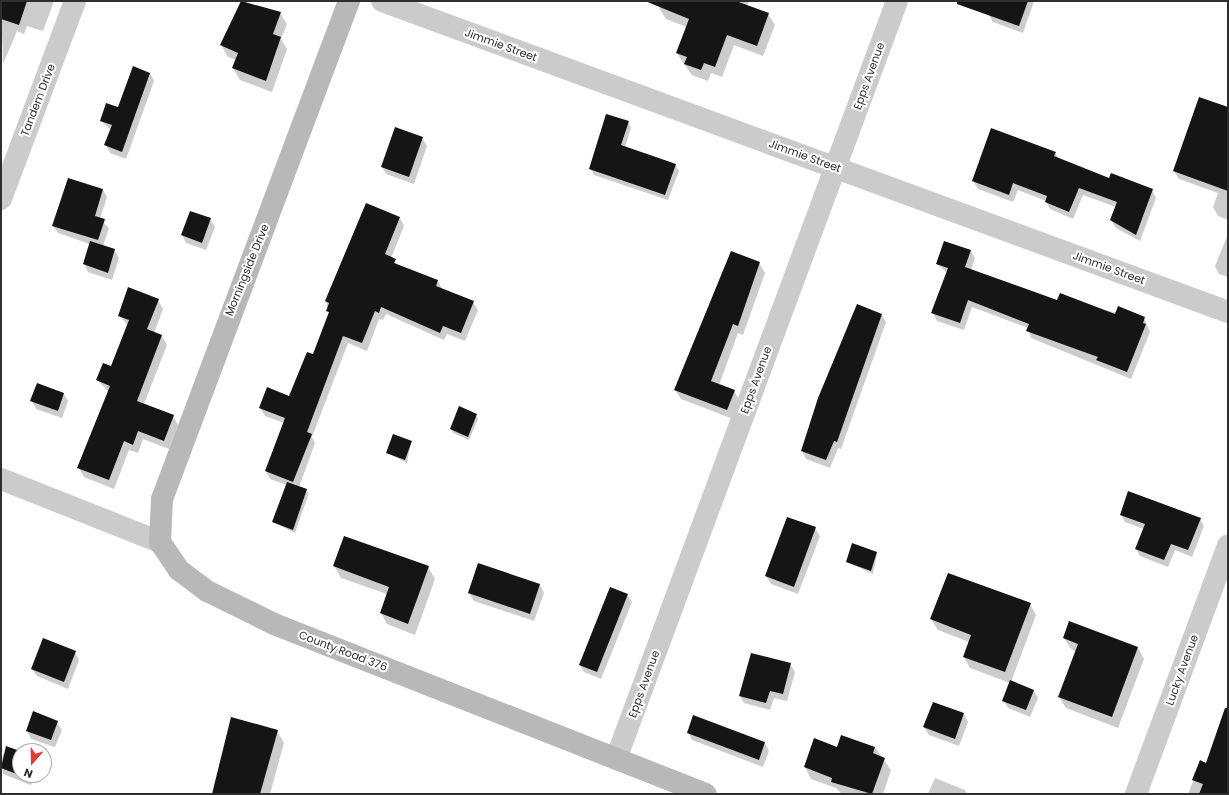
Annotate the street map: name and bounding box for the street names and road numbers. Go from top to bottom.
street label: Jimmie Street [463,26,539,64]
street label: Epps Avenue [851,41,887,111]
street label: Tandem Drive [18,62,58,138]
street label: Jimmie Street [767,137,843,175]
street label: Morningside Drive [223,222,271,318]
street label: Jimmie Street [1071,249,1147,287]
street label: Epps Avenue [738,345,774,415]
street label: County Road 376 [297,628,389,674]
street label: Lucky Avenue [1163,633,1201,707]
street label: Epps Avenue [626,649,662,719]

